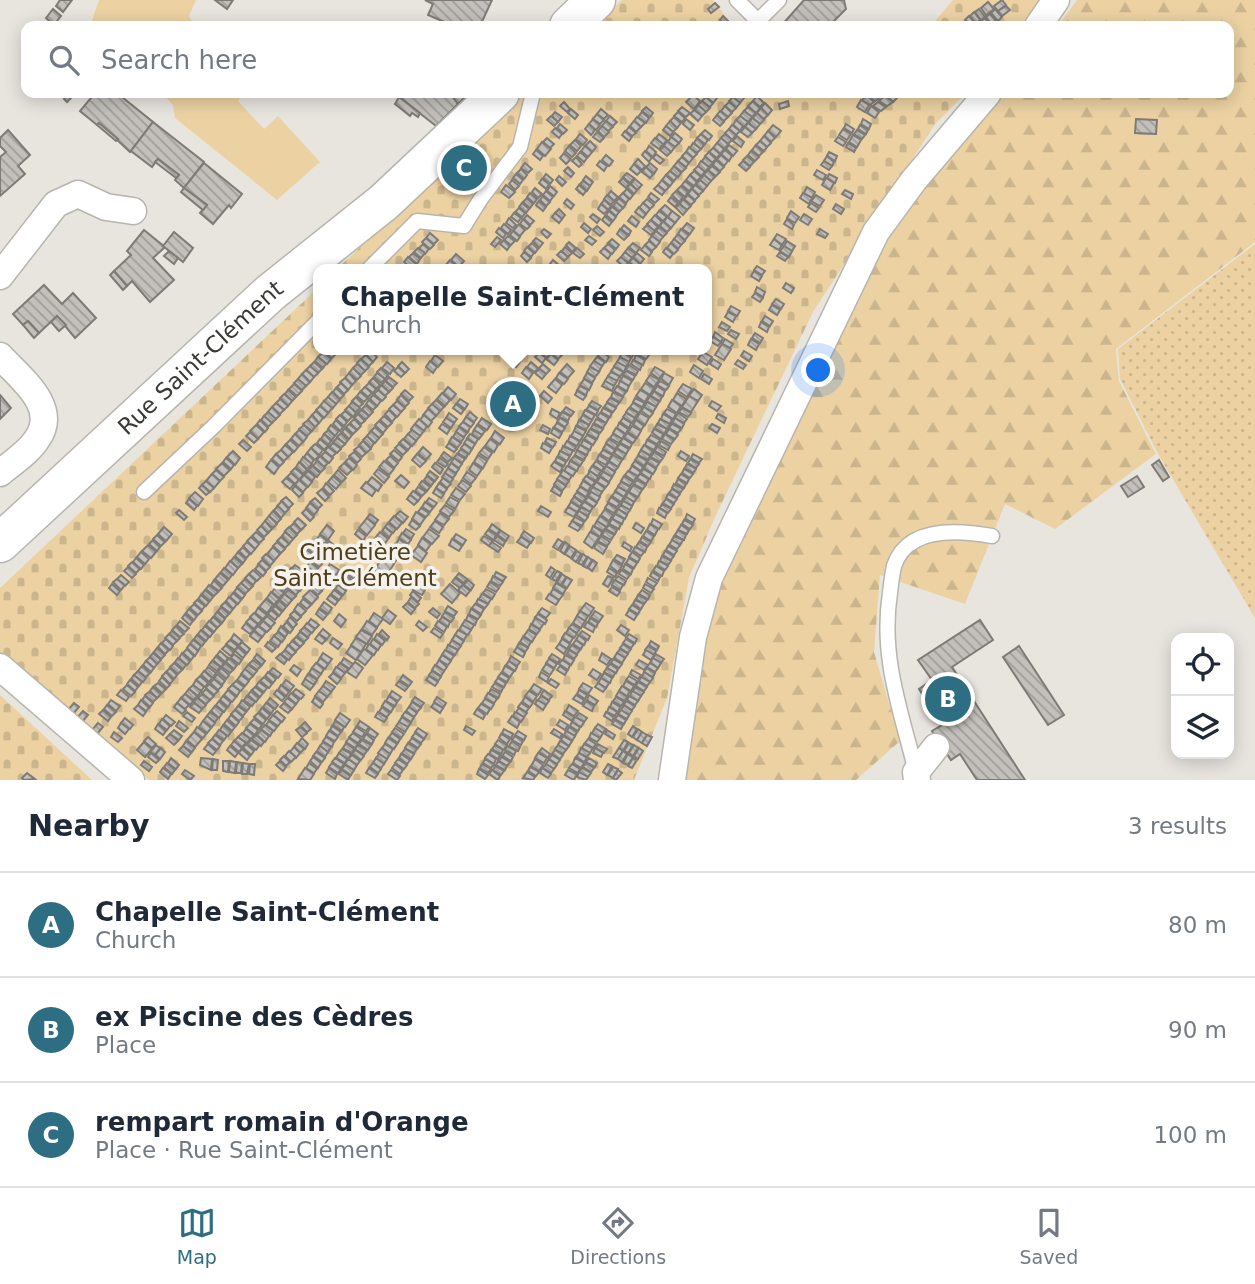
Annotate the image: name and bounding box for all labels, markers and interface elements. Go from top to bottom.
search box [21,21,1234,98]
icon: search [45,41,83,79]
text: Search here [101,45,257,75]
pin: C [441,142,487,194]
popup [313,264,712,355]
street label: Rue Saint-Clément [113,275,288,440]
text: Chapelle Saint-Clément [340,282,685,312]
text: Church [340,312,422,338]
your location [801,353,835,387]
pin: A [490,378,536,430]
park label: Cimetière Saint-Clément [273,539,437,591]
map controls [1171,633,1234,759]
button: locate [1171,633,1234,696]
pin: B [925,673,971,725]
button: layers [1171,696,1234,759]
text: Nearby [28,808,150,843]
text: 3 results [1128,813,1227,839]
text: Chapelle Saint-Clément [95,897,439,927]
text: A [42,912,60,938]
text: 80 m [1168,912,1227,938]
text: Church [95,927,176,953]
text: ex Piscine des Cèdres [95,1002,413,1032]
text: B [42,1017,60,1043]
text: 90 m [1168,1017,1227,1043]
text: Place [95,1032,156,1058]
text: rempart romain d'Orange [95,1107,469,1137]
text: C [43,1122,59,1148]
text: 100 m [1153,1122,1227,1148]
text: Place · Rue Saint-Clément [95,1137,393,1163]
tab: Map [177,1204,217,1268]
tab: Directions [570,1204,666,1268]
tab: Saved [1020,1204,1078,1268]

